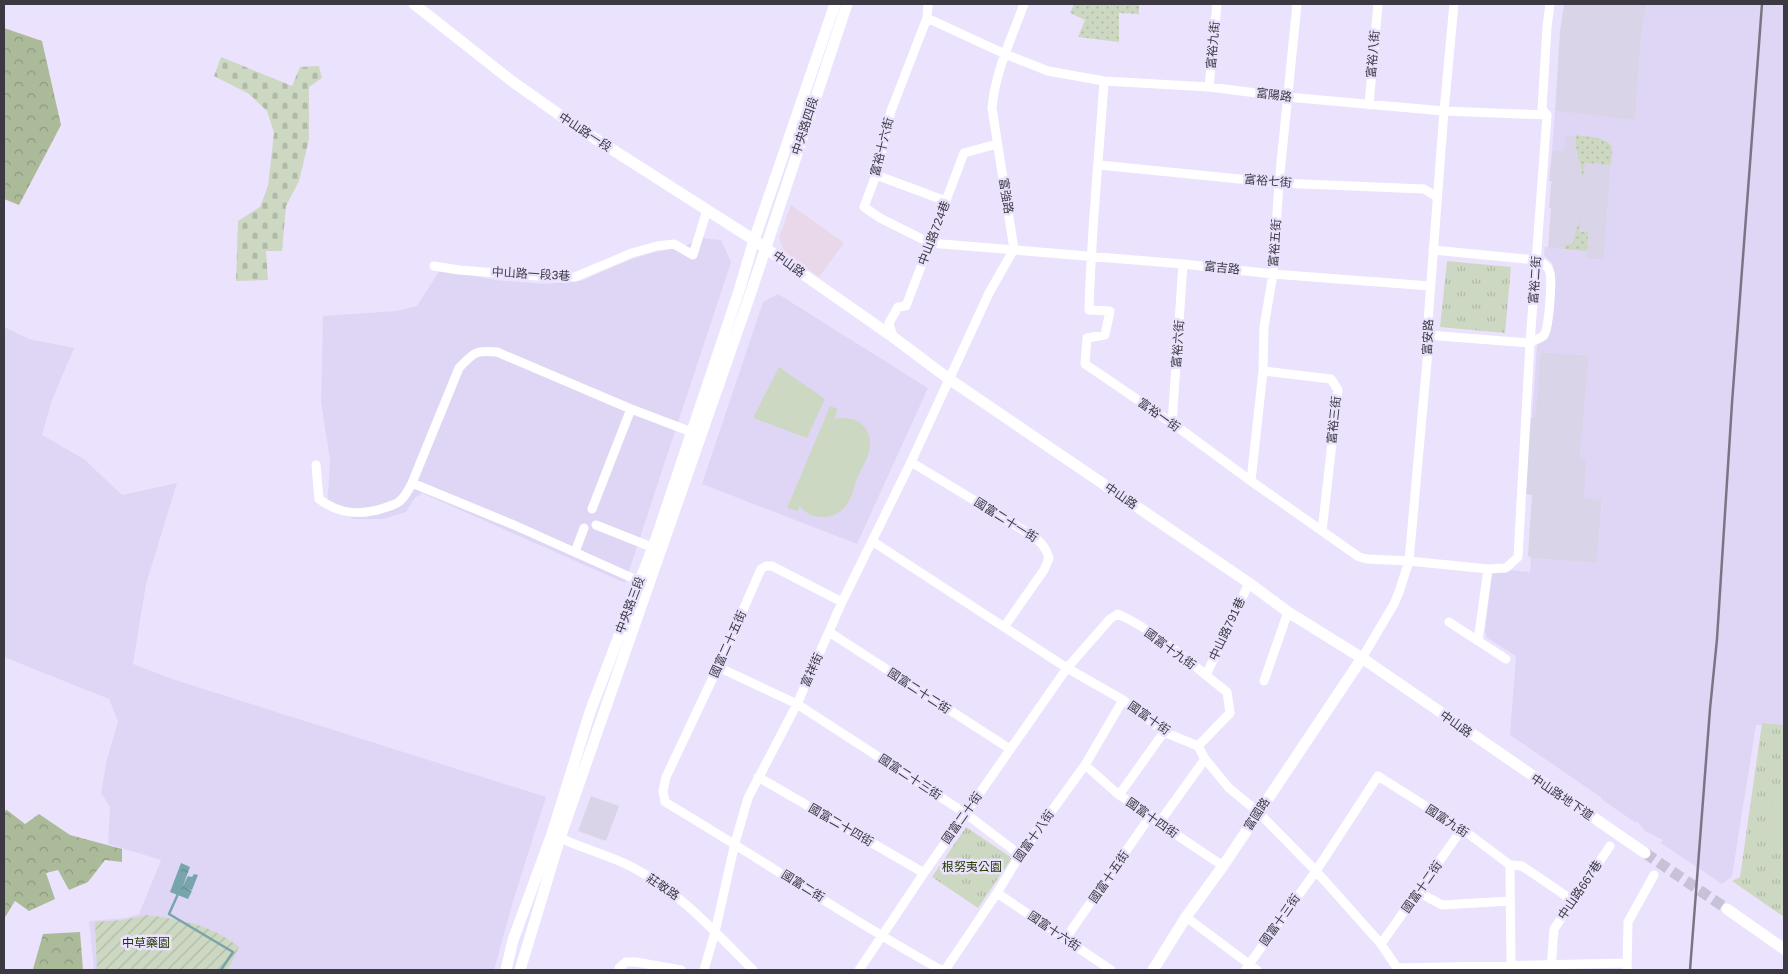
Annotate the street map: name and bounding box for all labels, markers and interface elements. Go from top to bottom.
street label: 富裕九街 [1204,20,1222,70]
street label: 富裕八街 [1364,29,1382,79]
street label: 富陽路 [1255,86,1293,104]
street label: 中央路四段 [789,95,821,157]
street label: 中山路一段 [556,110,614,154]
street label: 富裕十六街 [868,116,896,178]
street label: 富裕七街 [1243,172,1293,190]
street label: 富強路 [996,177,1016,215]
street label: 中山路724巷 [915,199,953,267]
street label: 富裕五街 [1266,219,1284,267]
street label: 中山路 [770,248,808,280]
street label: 富裕二街 [1526,256,1544,304]
street label: 富吉路 [1203,259,1241,277]
street label: 中山路一段3巷 [491,265,571,283]
street label: 富安路 [1420,319,1436,355]
street label: 富裕六街 [1169,320,1187,368]
street label: 富裕一街 [1135,395,1183,435]
street label: 富裕三街 [1325,395,1343,445]
street label: 中山路 [1102,480,1140,512]
street label: 國富二十一街 [972,495,1040,545]
street label: 中央路三段 [613,574,647,636]
street label: 中山路791巷 [1206,595,1248,663]
street label: 國富二十五街 [707,608,749,680]
street label: 國富十九街 [1142,626,1198,672]
street label: 富祥街 [798,651,826,689]
street label: 國富二十二街 [885,666,953,716]
street label: 國富十街 [1125,698,1173,738]
street label: 中山路 [1437,708,1475,740]
street label: 國富二十三街 [876,752,944,802]
street label: 中山路地下道 [1528,771,1596,823]
street label: 國富二十街 [939,789,985,847]
street label: 國富十四街 [1123,795,1181,841]
street label: 富國路 [1241,795,1273,833]
street label: 國富二十四街 [806,801,876,849]
street label: 國富九街 [1423,802,1471,840]
street label: 國富十八街 [1011,807,1057,865]
street label: 國富十五街 [1086,848,1132,906]
street label: 國富十二街 [1399,858,1445,916]
street label: 中山路667巷 [1555,858,1605,922]
park label: 根努夷公園 [942,860,1002,874]
street label: 國富二街 [779,867,827,905]
street label: 莊敬路 [644,871,682,903]
street label: 國富十三街 [1257,891,1303,949]
street label: 國富十六街 [1025,908,1083,954]
park label: 中草藥園 [122,936,170,950]

